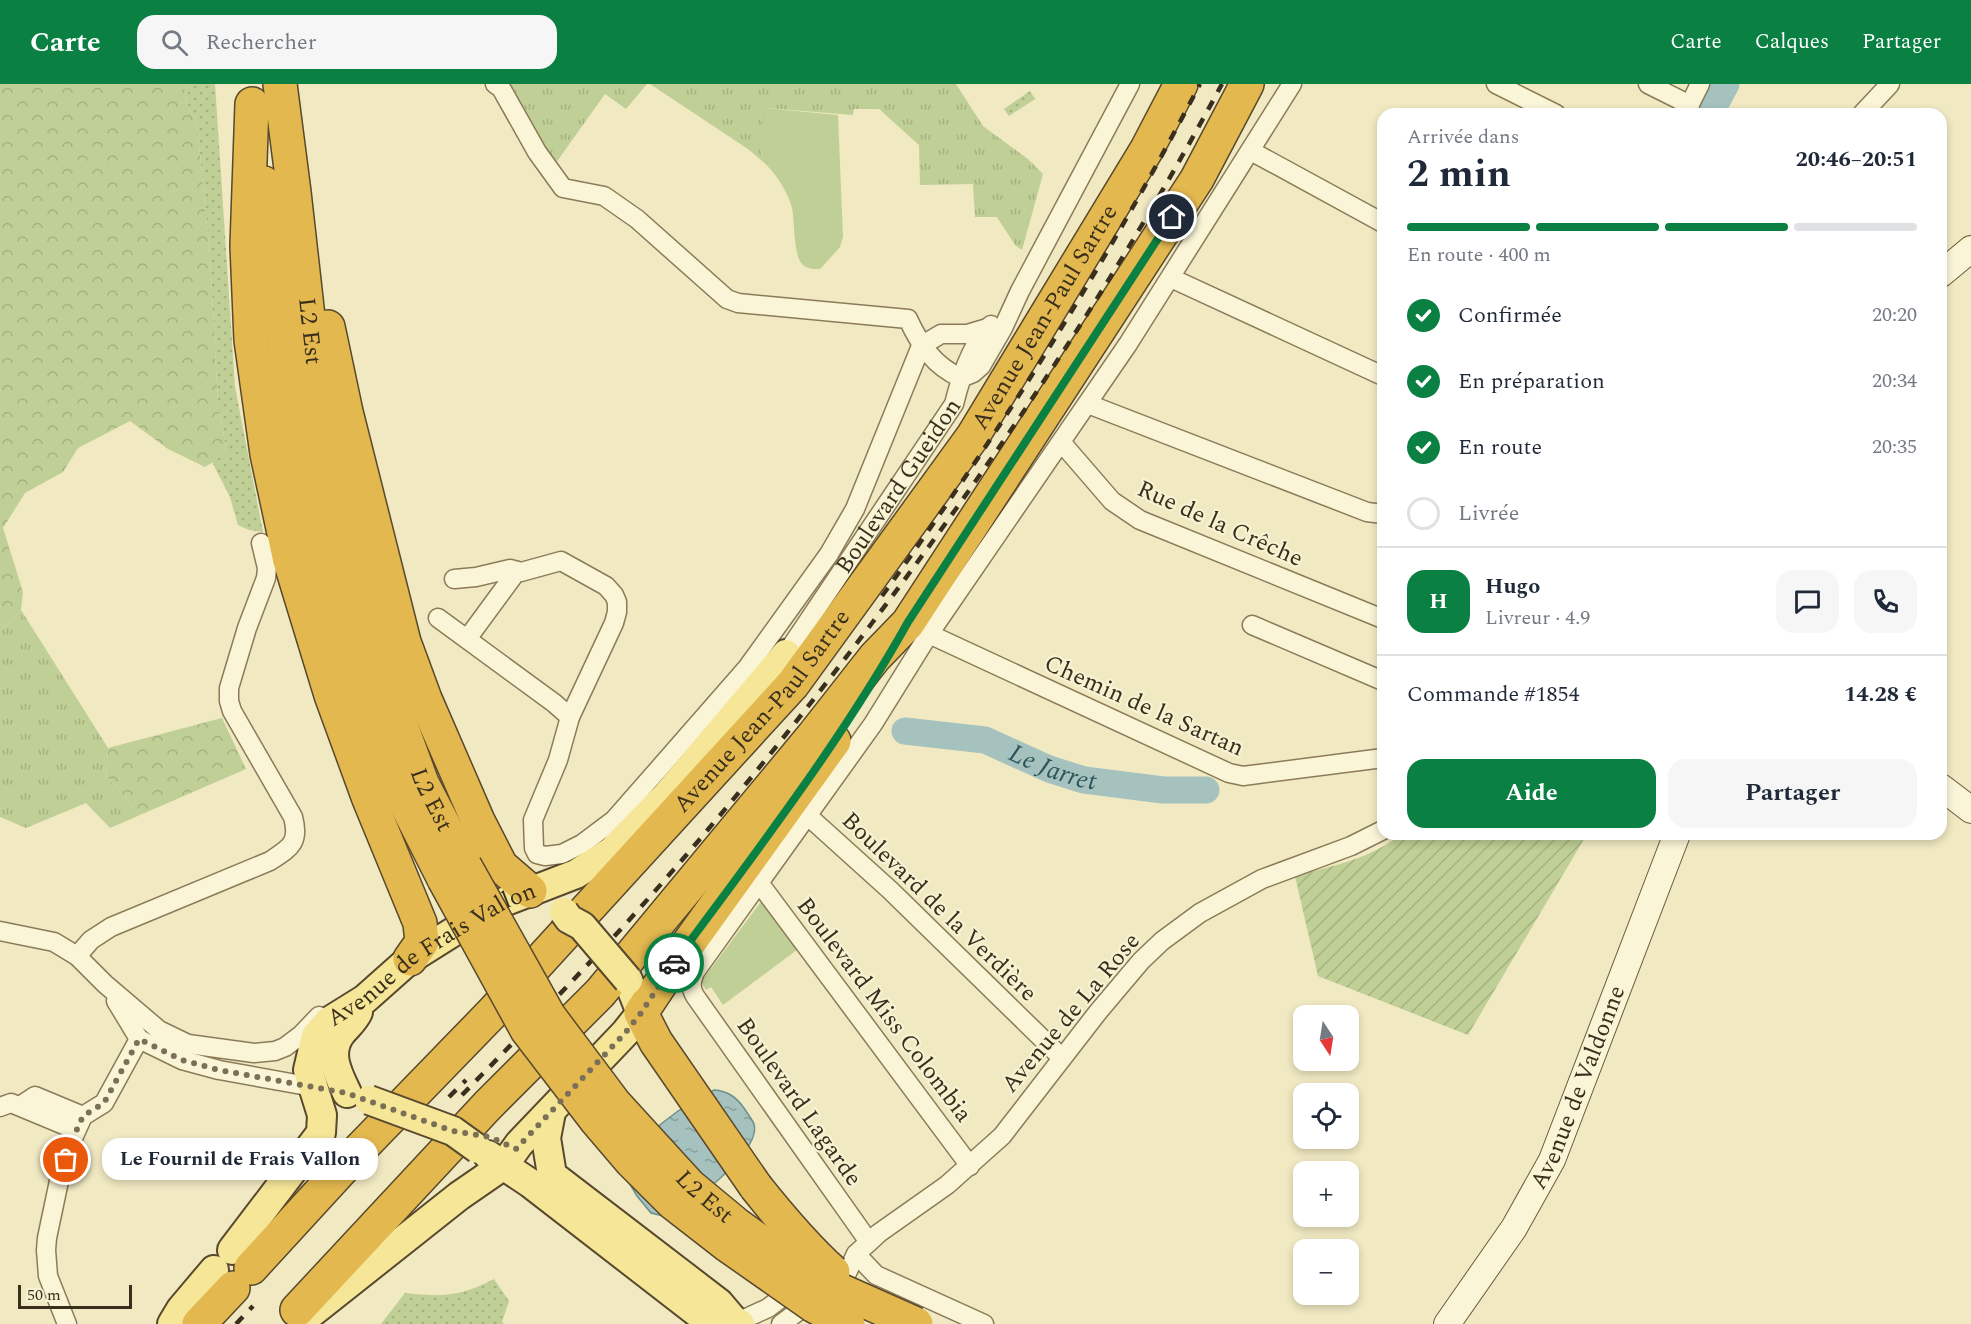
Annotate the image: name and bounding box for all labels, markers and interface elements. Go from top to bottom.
search box [137,15,557,69]
text: Carte [30,21,101,64]
icon: search [158,26,191,59]
text: Rechercher [206,26,316,59]
text: Carte [1670,26,1722,58]
text: Calques [1755,26,1829,58]
text: Partager [1862,26,1941,58]
text: Arrivée dans [1407,122,1519,152]
text: 20:46–20:51 [1795,143,1917,176]
text: 2 min [1407,145,1511,204]
pin [1146,191,1197,242]
street label: Avenue Jean-Paul Sartre [963,198,1127,437]
icon: home [1155,200,1188,233]
text: En route · 400 m [1407,240,1551,270]
street label: L2 Est [288,296,331,367]
icon: check [1407,299,1440,332]
text: Confirmée [1458,299,1562,332]
text: 20:20 [1872,300,1917,330]
icon: check [1407,365,1440,398]
text: En préparation [1458,365,1605,398]
text: 20:34 [1872,366,1917,396]
street label: Boulevard Gueidon [827,391,971,581]
icon: check [1407,431,1440,464]
text: En route [1458,431,1542,464]
text: 20:35 [1872,432,1917,462]
street label: Rue de la Crêche [1131,471,1309,577]
text: Livrée [1458,497,1519,530]
text: Hugo [1485,570,1540,603]
button: chat [1776,570,1839,633]
button: phone [1854,570,1917,633]
text: H [1429,585,1448,618]
street label: Avenue Jean-Paul Sartre [665,602,859,822]
text: Livreur · 4.9 [1485,603,1590,633]
street label: Chemin de la Sartan [1038,646,1250,766]
text: Commande #1854 [1407,678,1580,711]
text: 14.28 € [1844,678,1917,711]
water label: Le Jarret [1002,733,1100,801]
button: Aide [1407,759,1656,828]
button: Partager [1668,759,1917,828]
street label: L2 Est [400,763,462,838]
street label: Boulevard de la Verdière [833,804,1045,1010]
street label: Avenue de Frais Vallon [320,873,541,1036]
street label: Boulevard Miss Colombia [787,890,981,1130]
street label: Avenue de La Rose [993,925,1149,1101]
courier [644,933,704,993]
icon: car [658,947,691,980]
street label: Avenue de Valdonne [1521,980,1635,1196]
north arrow [1293,1005,1359,1071]
map controls [1293,1005,1359,1305]
street label: Boulevard Lagarde [727,1010,871,1194]
button: locate [1293,1083,1359,1149]
pin [40,1134,91,1185]
callout: Le Fournil de Frais Vallon [102,1139,378,1181]
icon: bag [49,1143,82,1176]
text: Le Fournil de Frais Vallon [120,1144,360,1174]
button: + [1293,1161,1359,1227]
street label: L2 Est [666,1162,741,1233]
button: − [1293,1239,1359,1305]
scale bar [18,1282,132,1310]
text: 50 m [27,1283,61,1307]

